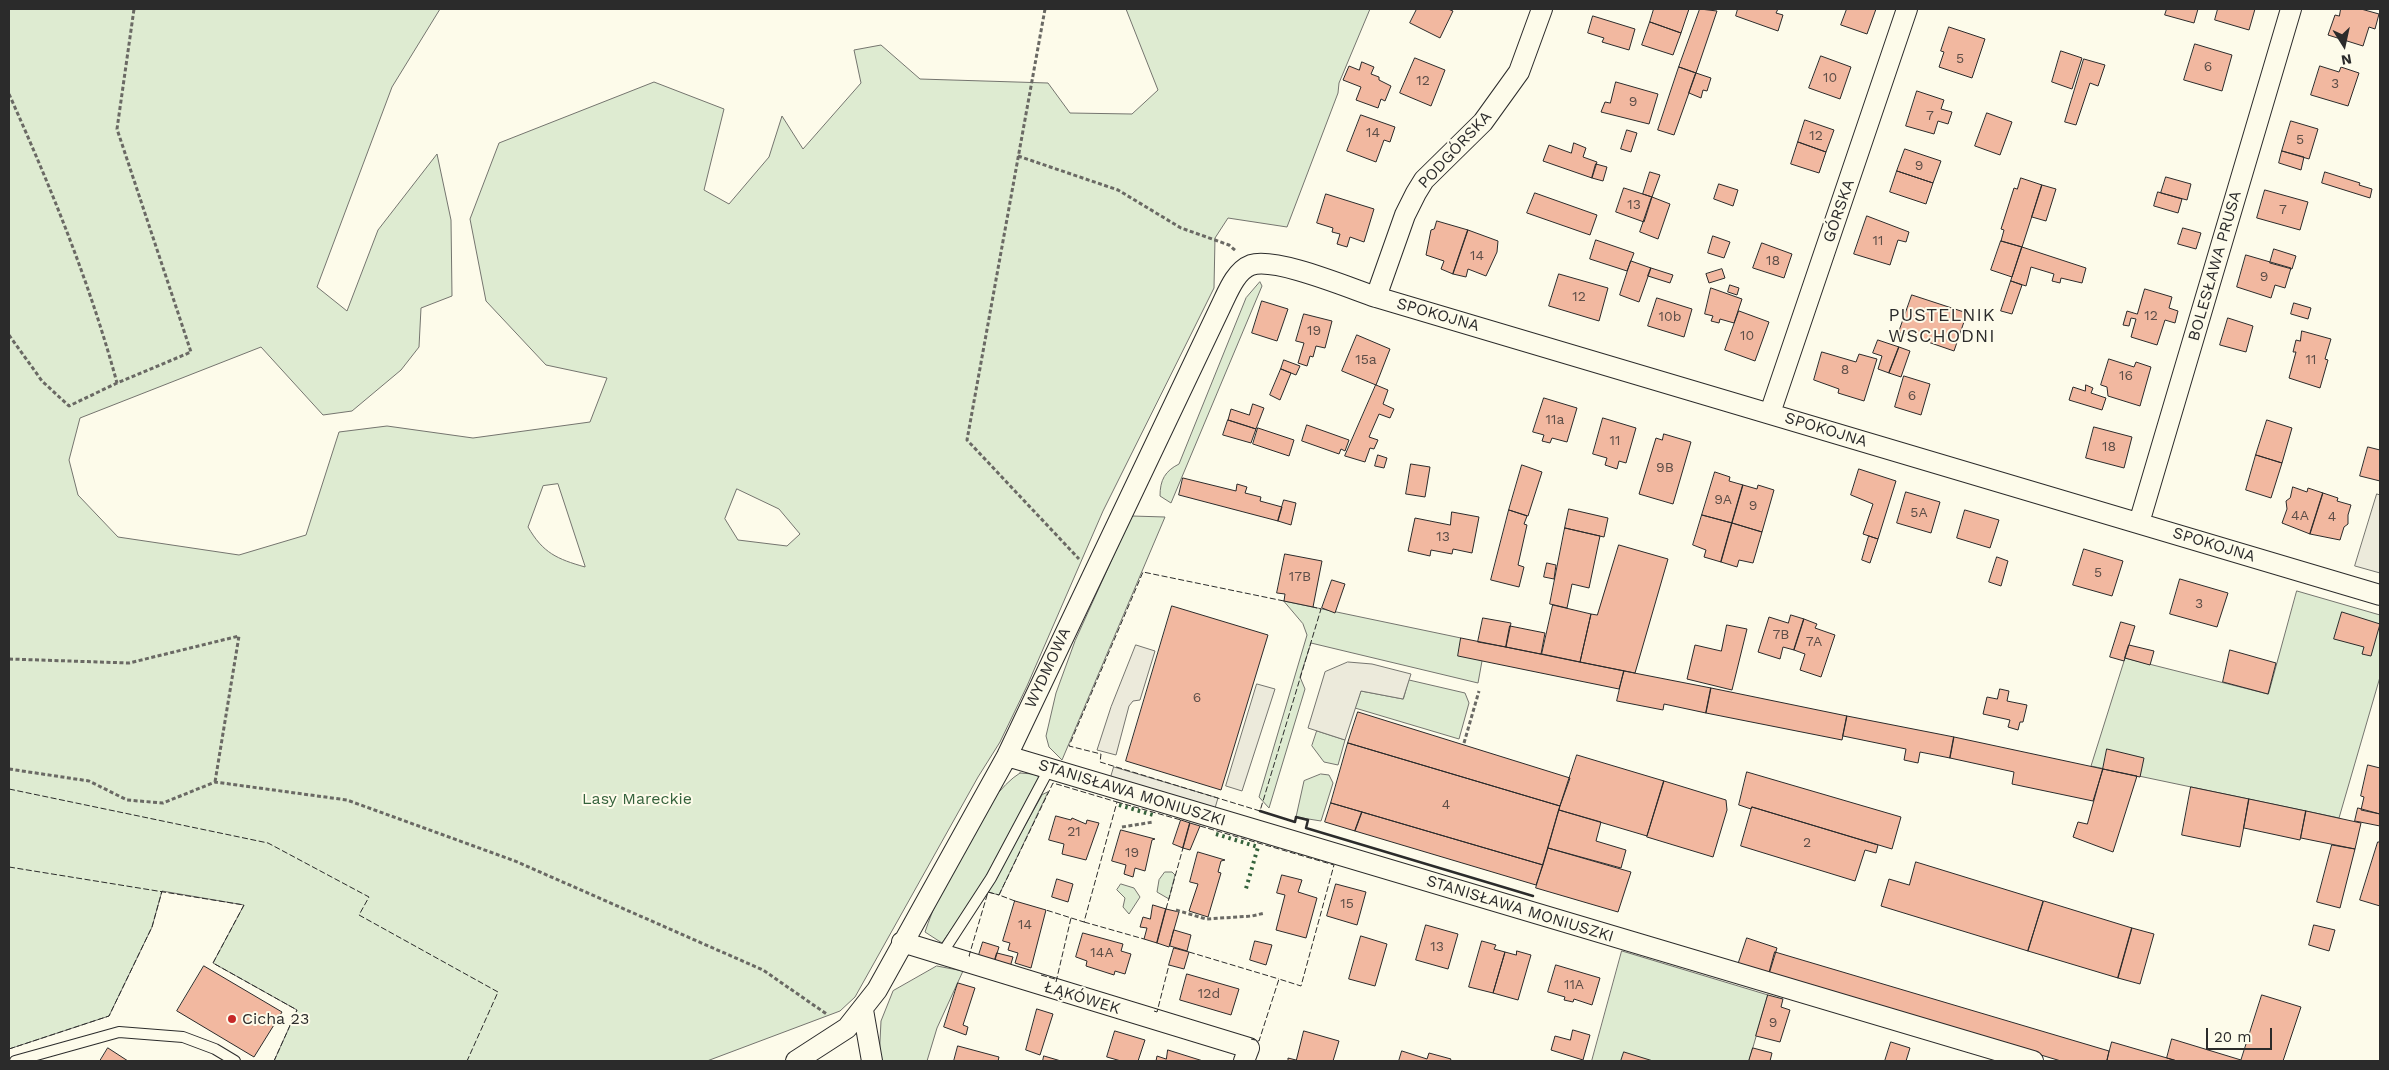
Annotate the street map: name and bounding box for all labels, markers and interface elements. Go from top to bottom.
north arrow [2319,20,2369,70]
house number: 5 [1956,51,1964,67]
text: N [2340,51,2353,69]
house number: 6 [2204,59,2212,75]
house number: 10 [1823,70,1837,86]
house number: 12 [1416,73,1430,89]
house number: 3 [2331,76,2339,92]
house number: 9 [1629,94,1637,110]
street label: PODGÓRSKA [1414,107,1496,193]
house number: 7 [1926,108,1934,124]
house number: 14 [1366,125,1380,141]
house number: 12 [1809,128,1823,144]
house number: 5 [2296,132,2304,148]
house number: 9 [1915,158,1923,174]
street label: GÓRSKA [1819,177,1859,245]
street label: BOLESŁAWA PRUSA [2184,189,2246,343]
house number: 13 [1627,197,1641,213]
house number: 7 [2279,202,2287,218]
house number: 11 [1873,233,1883,249]
house number: 14 [1470,248,1484,264]
house number: 18 [1766,253,1780,269]
house number: 9 [2260,269,2268,285]
house number: 12 [1572,289,1586,305]
street label: SPOKOJNA [1394,294,1482,336]
district label: PUSTELNIK WSCHODNI [1887,305,1997,348]
house number: 12 [2144,308,2158,324]
house number: 10b [1659,309,1681,325]
house number: 19 [1307,323,1321,339]
house number: 10 [1740,328,1754,344]
house number: 15a [1355,352,1377,368]
house number: 11 [2306,352,2316,368]
house number: 8 [1841,362,1849,378]
house number: 16 [2119,368,2133,384]
house number: 6 [1908,388,1916,404]
street label: SPOKOJNA [1782,408,1870,452]
house number: 11a [1546,412,1564,428]
house number: 11 [1610,433,1620,449]
house number: 18 [2102,439,2116,455]
house number: 9B [1656,460,1674,476]
house number: 9A [1714,492,1732,508]
house number: 9 [1749,498,1757,514]
house number: 5A [1910,505,1928,521]
house number: 4A [2291,508,2309,524]
house number: 4 [2328,509,2336,525]
street label: SPOKOJNA [2170,523,2258,567]
house number: 13 [1436,529,1450,545]
house number: 5 [2094,565,2102,581]
house number: 17B [1289,569,1311,585]
house number: 3 [2195,596,2203,612]
street label: WYDMOWA [1021,625,1075,711]
house number: 7B [1773,627,1789,643]
house number: 7A [1806,634,1822,650]
house number: 6 [1193,690,1201,706]
street label: STANISŁAWA MONIUSZKI [1036,755,1228,831]
park label: Lasy Mareckie [582,789,692,809]
house number: 4 [1442,797,1450,813]
house number: 21 [1067,824,1081,840]
house number: 2 [1803,835,1811,851]
house number: 19 [1125,845,1139,861]
street label: STANISŁAWA MONIUSZKI [1424,871,1616,947]
house number: 15 [1340,896,1354,912]
house number: 14 [1018,917,1032,933]
house number: 13 [1430,939,1444,955]
house number: 14A [1090,945,1114,961]
street label: ŁĄKÓWEK [1042,977,1122,1019]
house number: 11A [1564,977,1584,993]
house number: 12d [1198,986,1220,1002]
place label: Cicha 23 [242,1009,309,1029]
marker: Cicha 23 [226,1013,238,1025]
house number: 9 [1769,1015,1777,1031]
scale bar [2209,1018,2275,1050]
text: 20 m [2214,1028,2252,1046]

